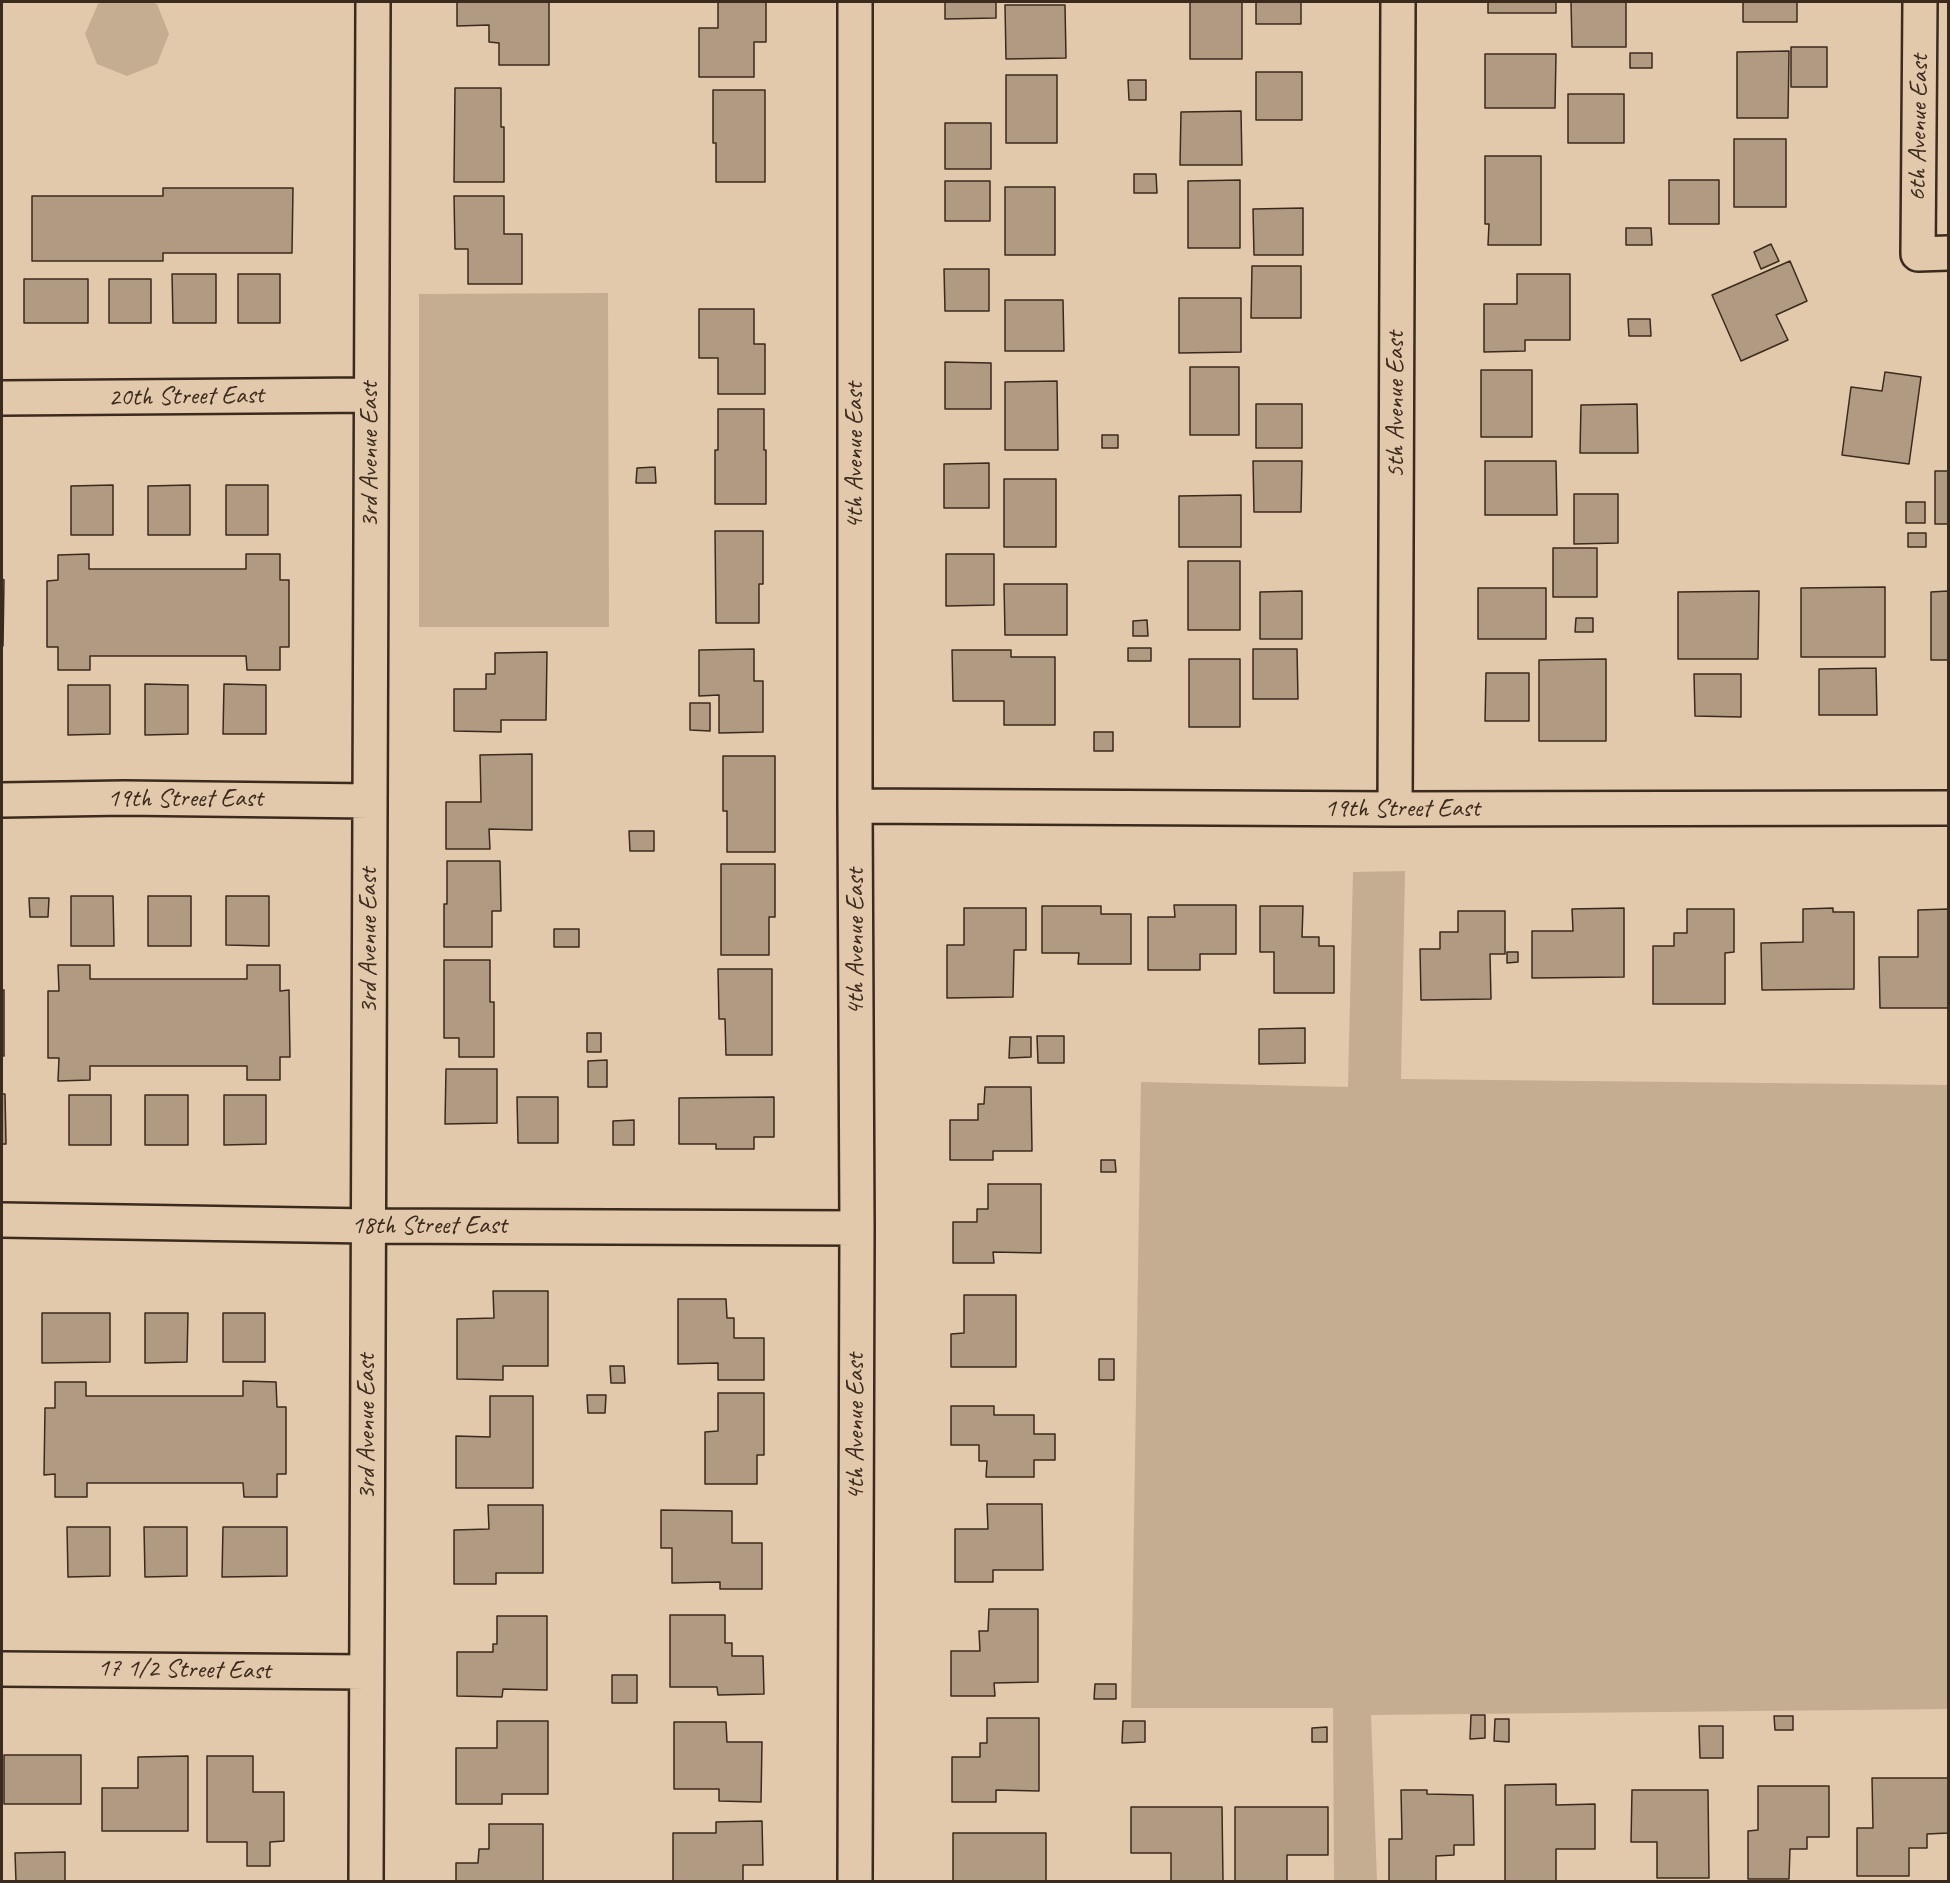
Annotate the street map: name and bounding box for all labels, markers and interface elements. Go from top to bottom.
street label: 6th Avenue East [1902,54,1936,202]
street label: 5th Avenue East [1380,331,1412,479]
street label: 20th Street East [108,380,264,414]
street label: 3rd Avenue East [354,382,386,528]
street label: 4th Avenue East [839,382,871,530]
street label: 19th Street East [107,783,263,815]
street label: 19th Street East [1324,793,1480,825]
street label: 3rd Avenue East [353,868,385,1014]
street label: 4th Avenue East [840,868,872,1016]
street label: 18th Street East [351,1210,507,1242]
street label: 4th Avenue East [840,1353,872,1501]
street label: 3rd Avenue East [351,1354,383,1500]
street label: 17 1/2 Street East [97,1653,271,1687]

